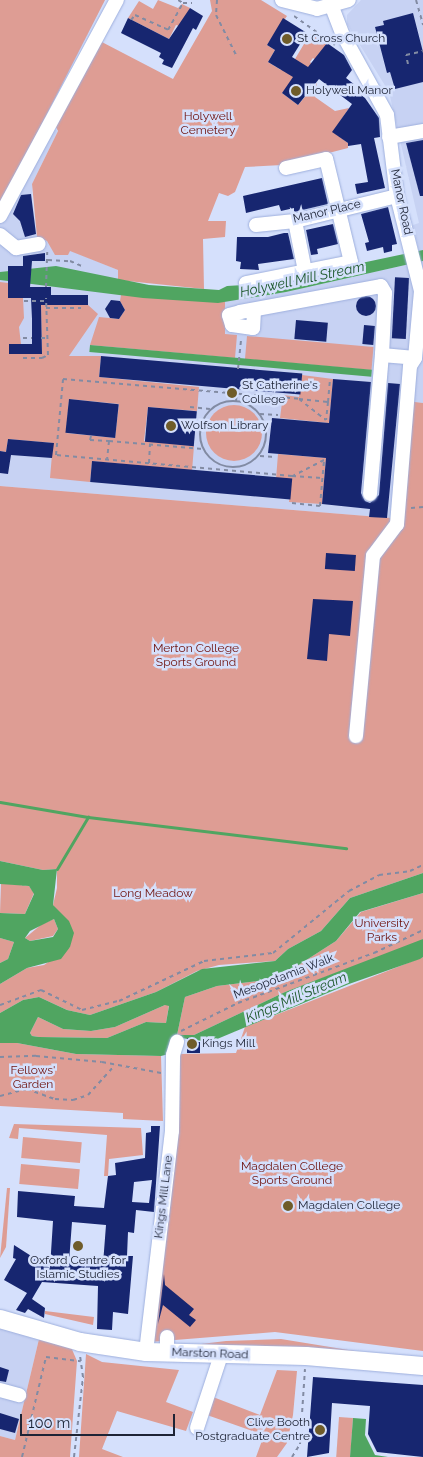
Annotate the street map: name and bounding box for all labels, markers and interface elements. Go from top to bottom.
place label: St Cross Church [297,32,385,46]
marker: St Cross Church [281,33,293,45]
place label: Holywell Manor [306,84,393,98]
marker: Holywell Manor [290,85,302,97]
park label: Holywell Cemetery [181,110,235,138]
street label: Manor Road [387,168,415,236]
street label: Manor Place [292,197,362,227]
water label: Holywell Mill Stream [238,257,366,301]
place label: St Catherine's College [242,379,318,407]
marker: St Catherine's College [226,387,238,399]
place label: Wolfson Library [181,419,269,433]
marker: Wolfson Library [165,420,177,432]
park label: Merton College Sports Ground [153,642,239,670]
park label: Long Meadow [113,887,193,901]
park label: University Parks [355,917,409,945]
street label: Mesopotamia Walk [232,951,336,1003]
water label: Kings Mill Stream [243,968,349,1026]
place label: Kings Mill [202,1037,255,1051]
marker: Kings Mill [186,1038,198,1050]
park label: Fellows' Garden [11,1064,55,1092]
street label: Kings Mill Lane [152,1154,176,1240]
park label: Magdalen College Sports Ground [241,1160,343,1188]
place label: Magdalen College [298,1199,400,1213]
marker: Magdalen College [282,1200,294,1212]
marker: Oxford Centre for Islamic Studies [72,1240,84,1252]
place label: Oxford Centre for Islamic Studies [30,1254,126,1282]
street label: Marston Road [171,1345,249,1363]
scale bar [22,1404,178,1436]
text: 100 m [28,1414,70,1432]
place label: Clive Booth Postgraduate Centre [195,1416,310,1444]
marker: Clive Booth Postgraduate Centre [314,1424,326,1436]

